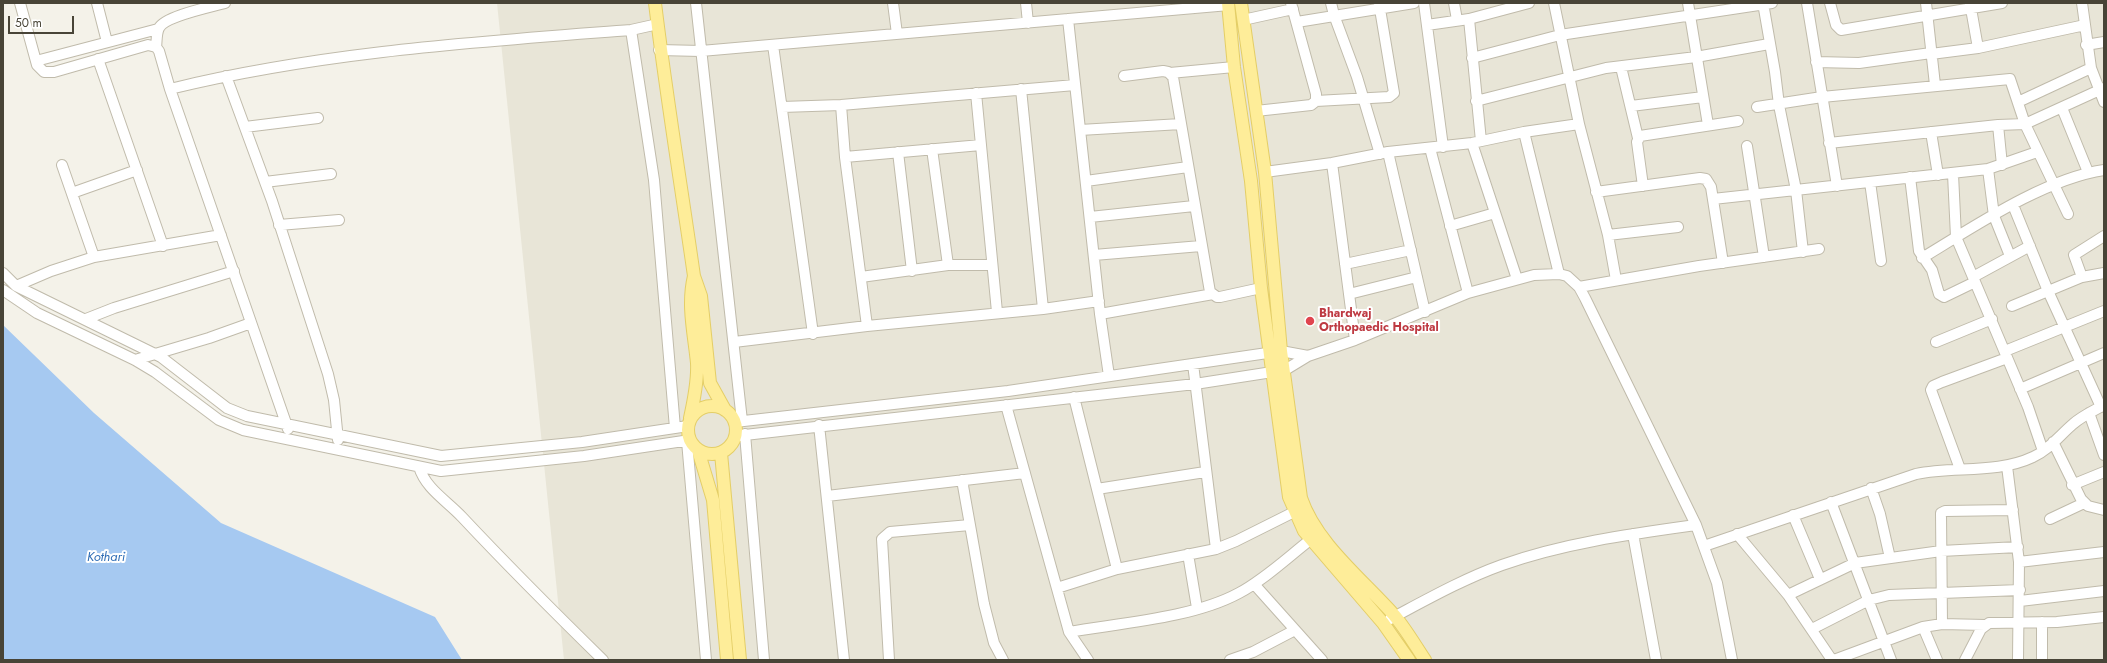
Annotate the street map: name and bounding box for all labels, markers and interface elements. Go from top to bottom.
scale bar [10,8,76,34]
text: 50 m [15,14,42,32]
place label: Bhardwaj Orthopaedic Hospital [1319,307,1439,335]
marker: Bhardwaj Orthopaedic Hospital [1304,315,1316,327]
water label: Kothari [87,550,125,566]

